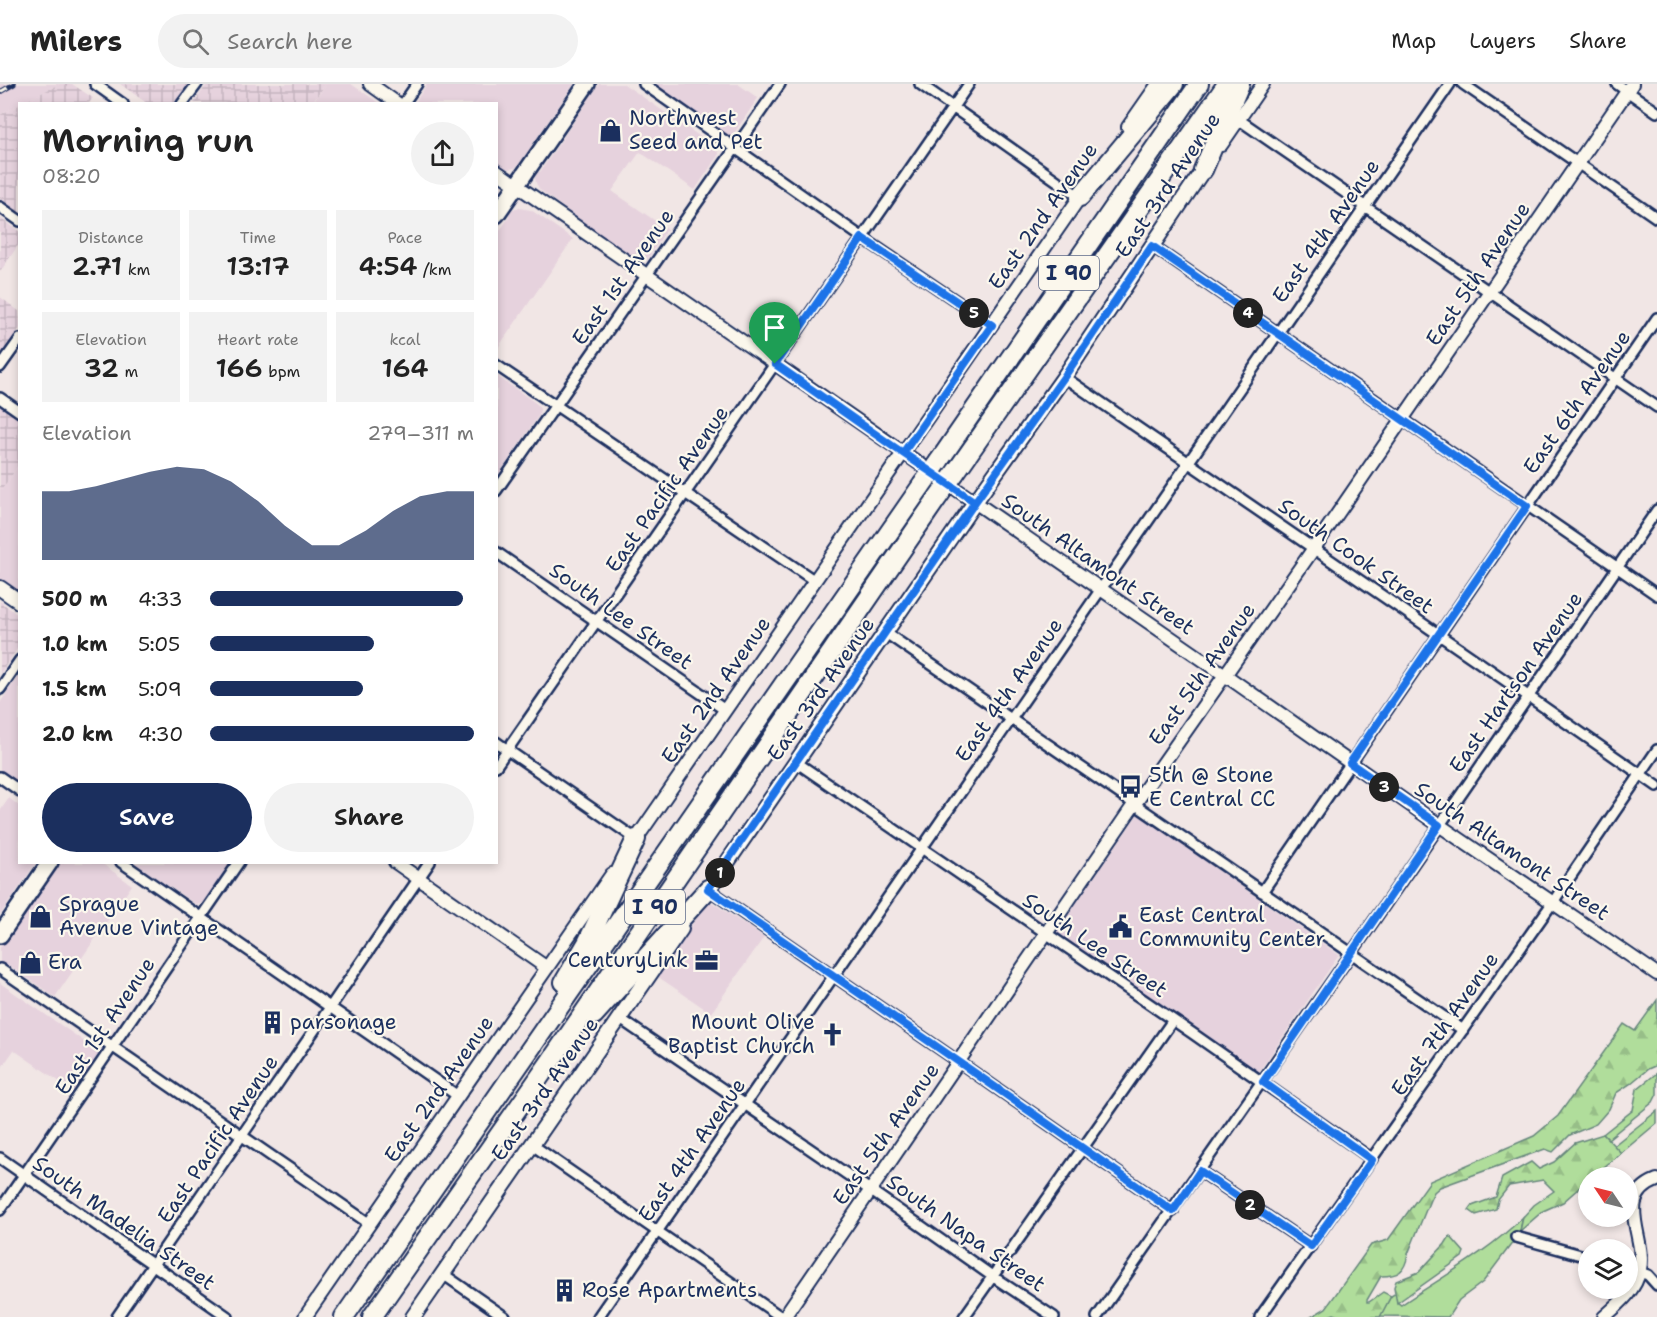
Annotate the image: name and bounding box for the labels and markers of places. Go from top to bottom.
place label: Northwest Seed and Pet [629,104,763,156]
shop icon: Northwest Seed and Pet [598,117,624,143]
pin: 5 [959,298,989,328]
pin: 4 [1233,298,1263,328]
pin [749,302,800,364]
place label: 5th @ Stone E Central CC [1149,761,1275,813]
pin: 3 [1369,772,1399,802]
bus stop icon: 5th @ Stone E Central CC [1118,774,1144,800]
pin: 1 [705,858,735,888]
place label: Sprague Avenue Vintage [59,890,219,942]
place label: East Central Community Center [1139,901,1325,953]
shop icon: Sprague Avenue Vintage [28,903,54,929]
public building icon: East Central Community Center [1108,914,1134,940]
place label: CenturyLink [568,946,688,974]
office icon: CenturyLink [693,947,719,973]
place label: Era [48,948,82,976]
shop icon: Era [17,949,43,975]
place label: parsonage [290,1008,397,1036]
place label: Mount Olive Baptist Church [668,1008,815,1060]
building icon: parsonage [259,1009,285,1035]
church icon: Mount Olive Baptist Church [820,1021,846,1047]
pin: 2 [1235,1190,1265,1220]
place label: Rose Apartments [582,1276,757,1304]
building icon: Rose Apartments [551,1277,577,1303]

